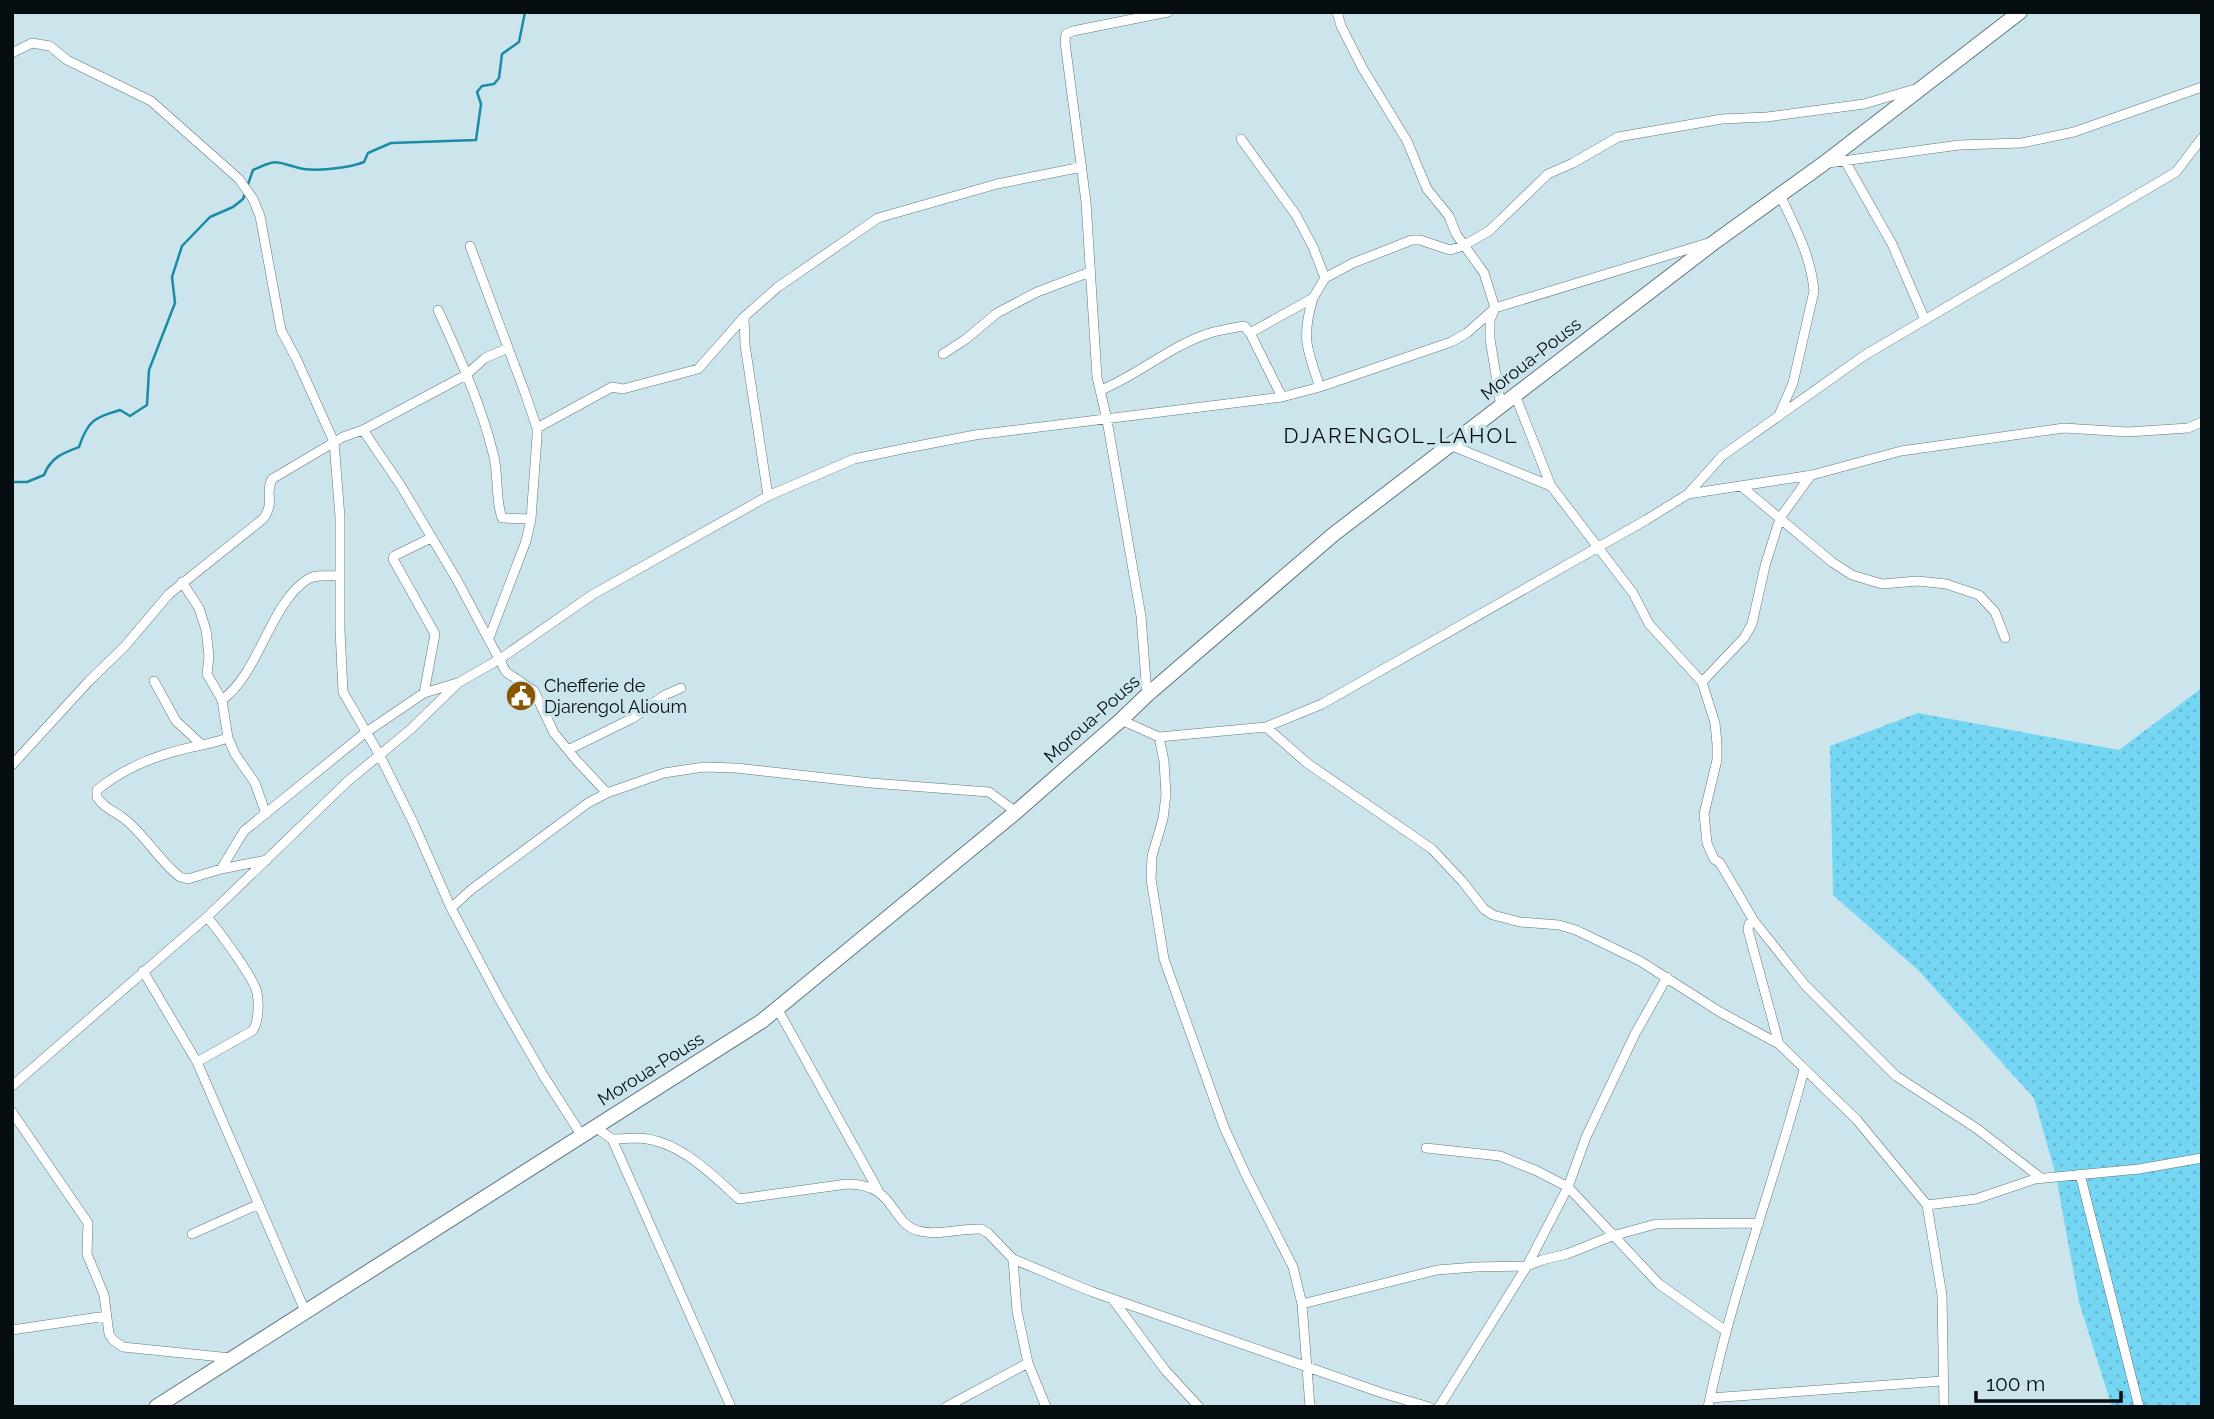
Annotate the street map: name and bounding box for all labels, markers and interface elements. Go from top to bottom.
street label: Moroua-Pouss [1477,313,1585,404]
district label: DJARENGOL_LAHOL [1284,423,1518,448]
street label: Moroua-Pouss [1040,670,1144,767]
place label: Chefferie de Djarengol Alioum [544,675,687,717]
public building icon: Chefferie de Djarengol Alioum [504,679,538,713]
street label: Moroua-Pouss [594,1027,708,1110]
scale bar [1976,1360,2121,1404]
text: 100 m [1986,1371,2045,1396]

